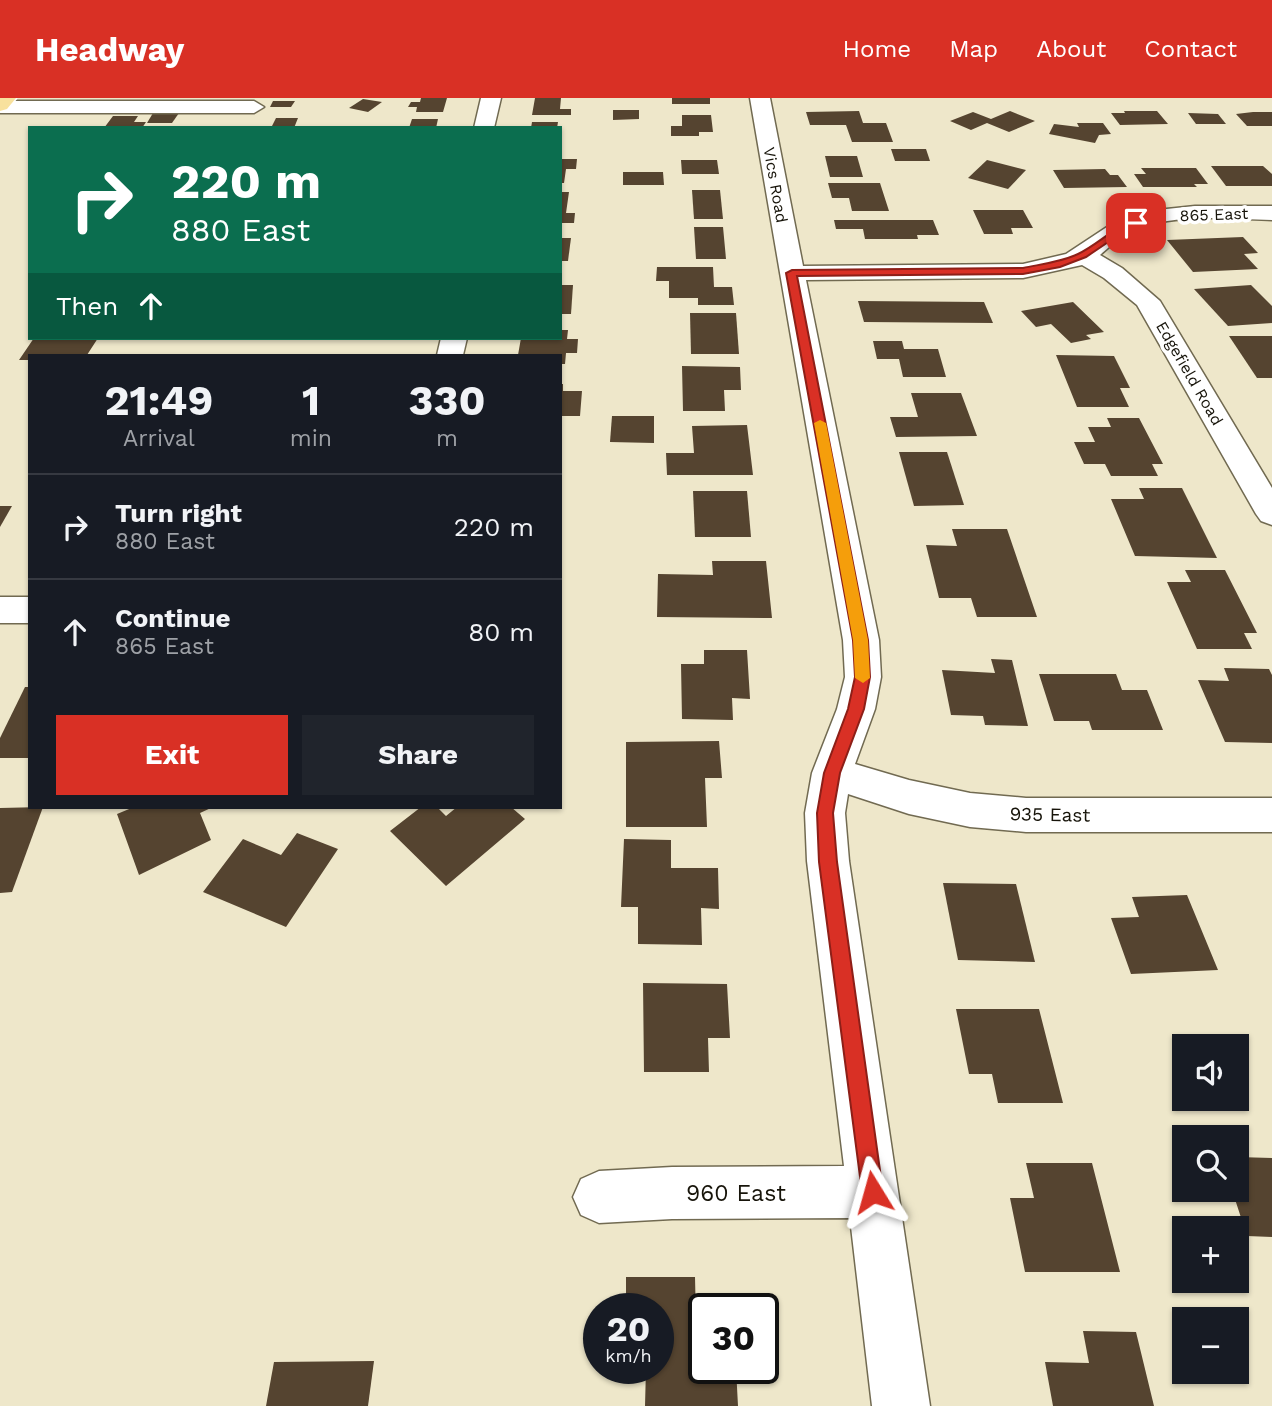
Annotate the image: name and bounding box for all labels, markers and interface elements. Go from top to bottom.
text: Headway [35,30,184,69]
text: Home [843,35,911,63]
text: Map [949,35,998,63]
text: About [1036,35,1106,63]
text: Contact [1144,35,1237,63]
street label: Vics Road [760,146,792,224]
text: 220 m [171,152,321,210]
icon: right [56,154,147,245]
pin [1106,193,1166,253]
icon: arrive [1117,204,1155,242]
street label: 865 East [1179,204,1249,225]
text: 880 East [171,211,310,249]
icon: ahead [132,287,170,325]
text: Then [56,291,118,321]
street label: Edgefield Road [1152,318,1227,429]
text: 21:49 [105,376,213,425]
text: 1 [302,376,320,425]
text: 330 [409,376,485,425]
text: Arrival [123,425,195,452]
text: min [290,425,332,452]
text: m [436,425,458,452]
text: Turn right [115,498,242,528]
icon: right [56,508,94,546]
text: 220 m [454,512,534,542]
text: 880 East [115,528,215,555]
text: Continue [115,603,231,633]
icon: ahead [56,613,94,651]
text: 80 m [468,617,534,647]
text: 865 East [115,633,214,660]
button: Exit [56,715,288,795]
button: Share [302,715,534,795]
street label: 935 East [1009,802,1091,827]
map controls [1172,1034,1249,1384]
button: sound [1172,1034,1249,1111]
button: search [1172,1125,1249,1202]
position arrow [836,1155,910,1229]
street label: 960 East [686,1180,786,1207]
button: + [1172,1216,1249,1293]
speed limit sign: 30 [688,1293,779,1384]
button: − [1172,1307,1249,1384]
text: 20 [607,1308,650,1350]
text: km/h [605,1345,652,1366]

